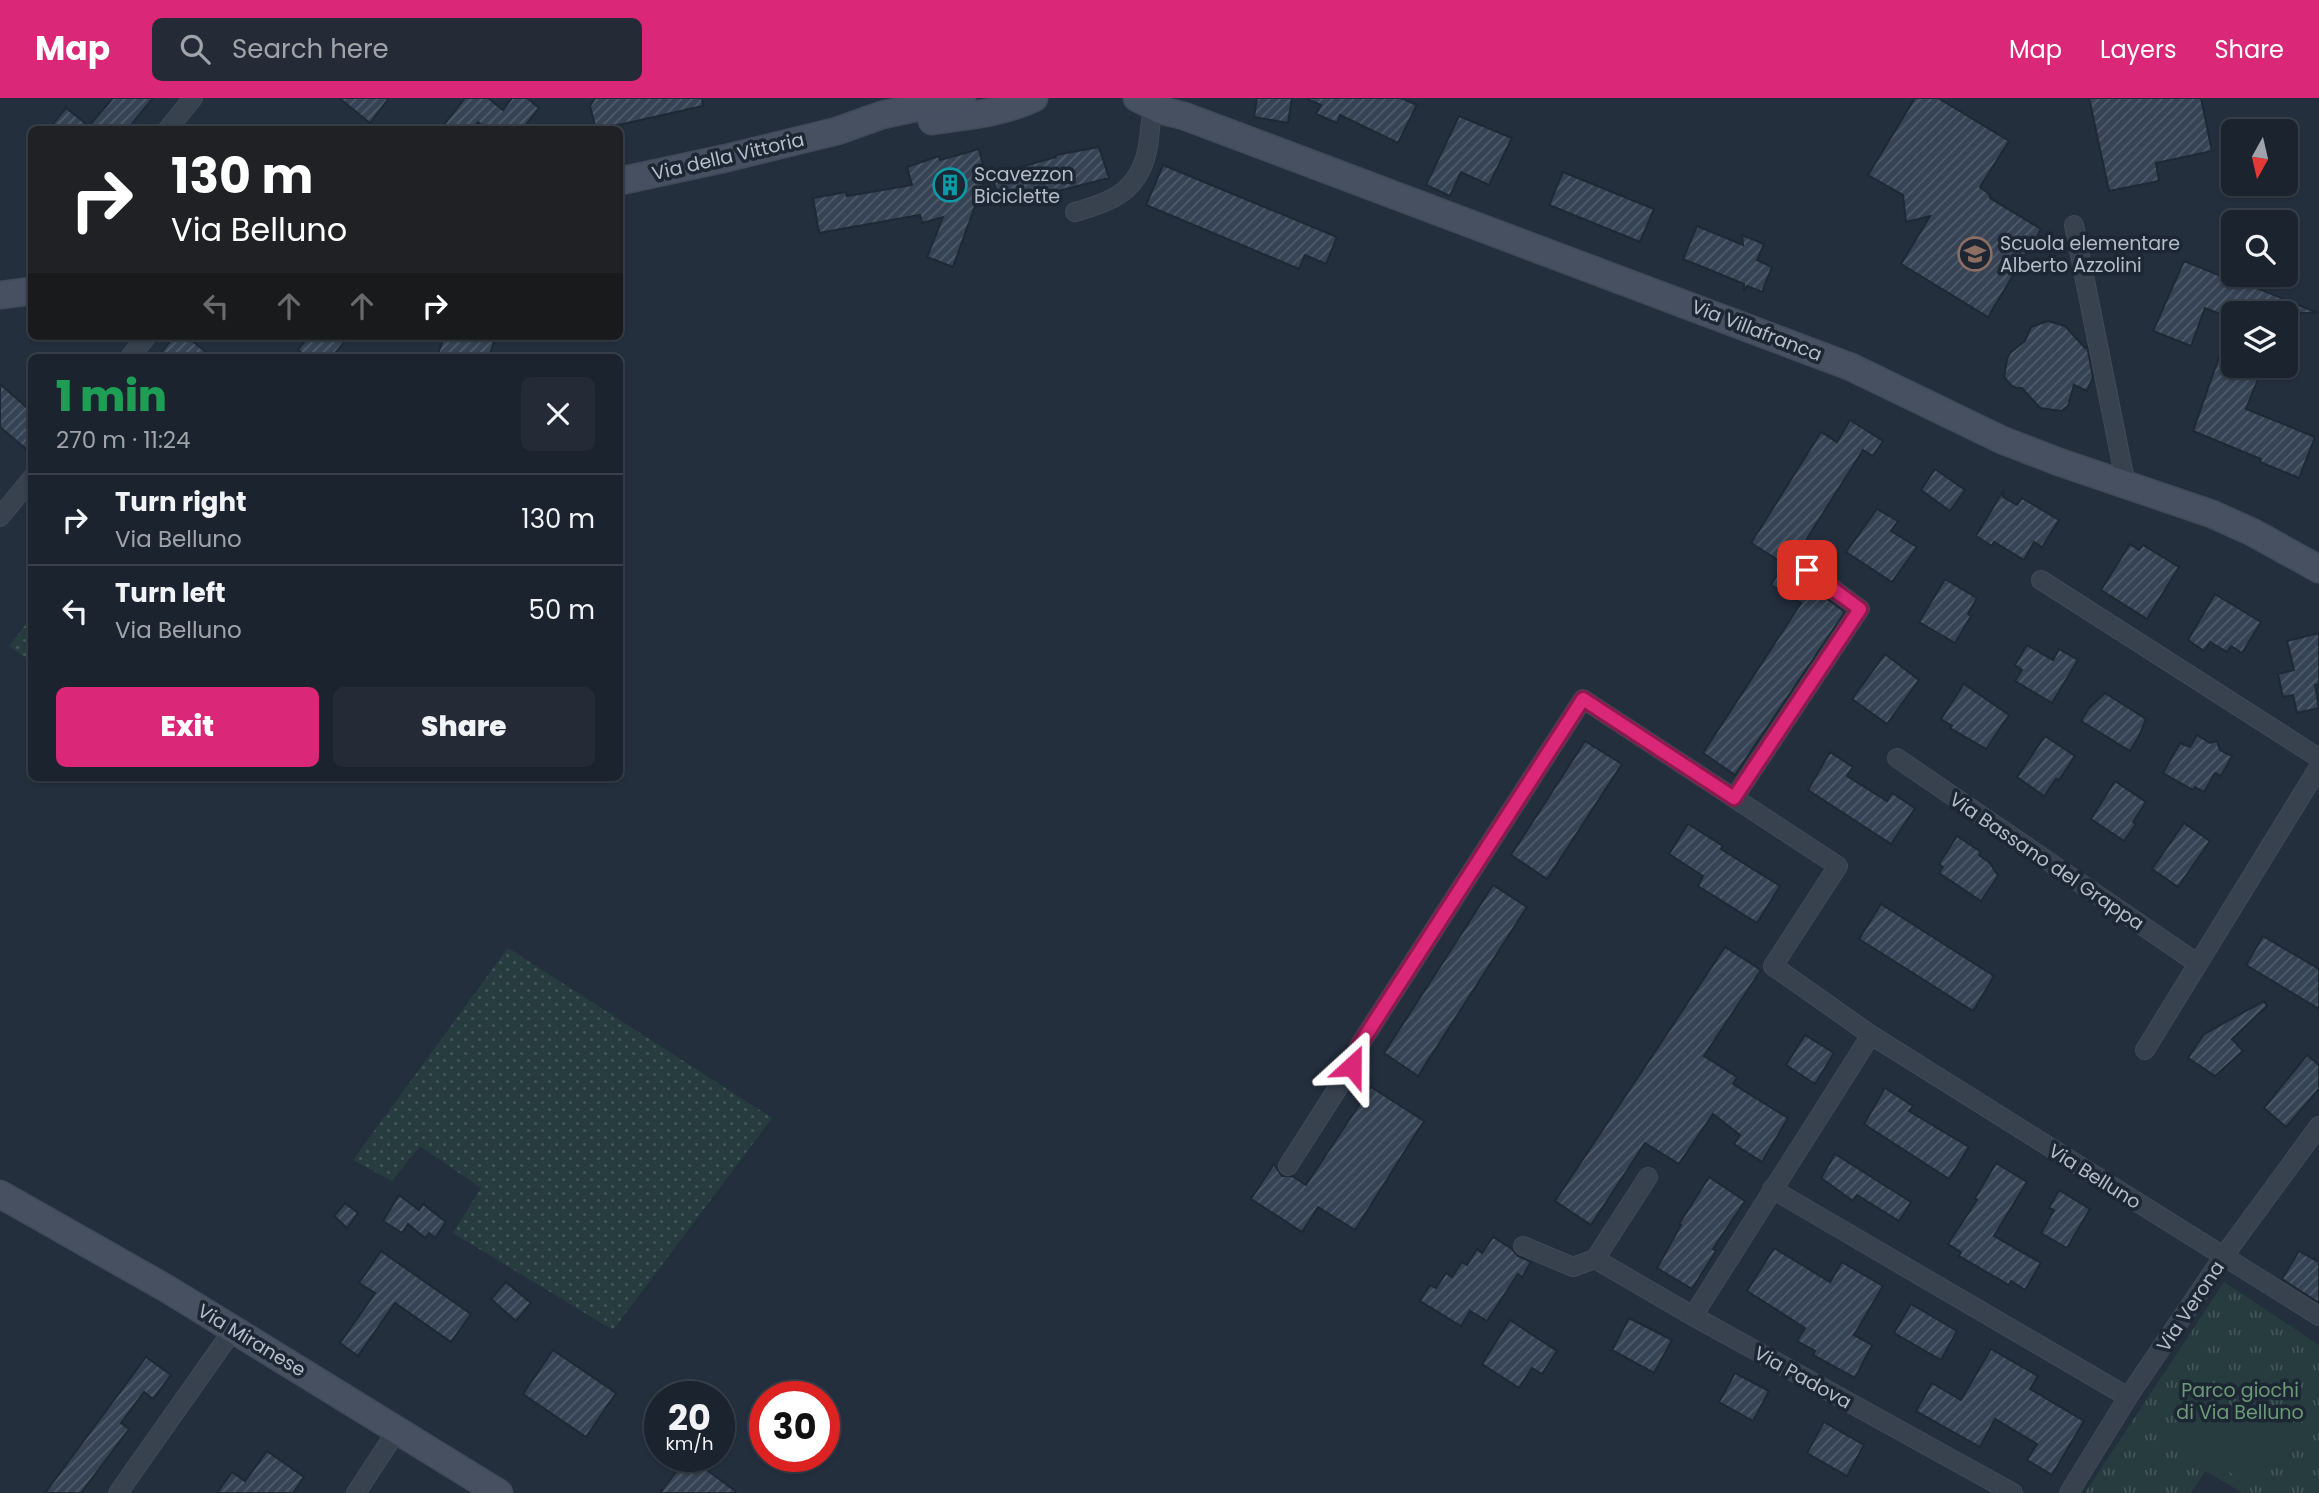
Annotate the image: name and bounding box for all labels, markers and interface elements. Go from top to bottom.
search box [152,18,642,81]
text: Map [35,25,110,72]
icon: search [176,30,214,68]
text: Search here [232,31,389,67]
text: Map [2009,33,2062,66]
text: Layers [2100,33,2176,66]
text: Share [2214,33,2284,66]
north arrow [2221,119,2298,196]
map controls [2221,119,2298,378]
street label: Via della Vittoria [649,126,807,187]
text: 130 m [171,142,313,210]
icon: right [56,154,147,245]
place label: Scavezzon Biciclette [974,161,1074,210]
building icon: Scavezzon Biciclette [931,166,969,204]
text: Via Belluno [171,207,347,252]
button: search [2221,210,2298,287]
place label: Scuola elementare Alberto Azzolini [2000,230,2180,279]
school or university icon: Scuola elementare Alberto Azzolini [1956,235,1994,273]
icon: left [197,287,235,325]
icon: ahead [270,287,308,325]
icon: ahead [343,287,381,325]
icon: right [416,287,454,325]
street label: Via Villafranca [1688,293,1826,368]
button: layers [2221,301,2298,378]
text: 1 min [56,367,167,426]
button: close [521,377,595,451]
text: 270 m · 11:24 [56,424,191,456]
text: Turn right [115,484,247,520]
icon: right [56,501,94,539]
text: 130 m [521,501,595,537]
text: Via Belluno [115,523,242,555]
pin [1777,540,1837,600]
icon: arrive [1788,551,1826,589]
text: Turn left [115,575,226,611]
icon: left [56,592,94,630]
text: 50 m [529,592,595,628]
text: Via Belluno [115,614,242,646]
button: Exit [56,687,319,767]
button: Share [333,687,595,767]
street label: Via Bassano del Grappa [1944,786,2149,937]
position arrow [1315,1029,1389,1103]
street label: Via Belluno [2043,1137,2146,1216]
street label: Via Verona [2150,1255,2231,1357]
street label: Via Miranese [192,1297,311,1383]
street label: Via Padova [1749,1339,1856,1415]
park label: Parco giochi di Via Belluno [2176,1377,2304,1426]
speed limit sign: 30 [749,1381,840,1472]
text: 20 [668,1393,711,1442]
text: km/h [666,1431,713,1456]

